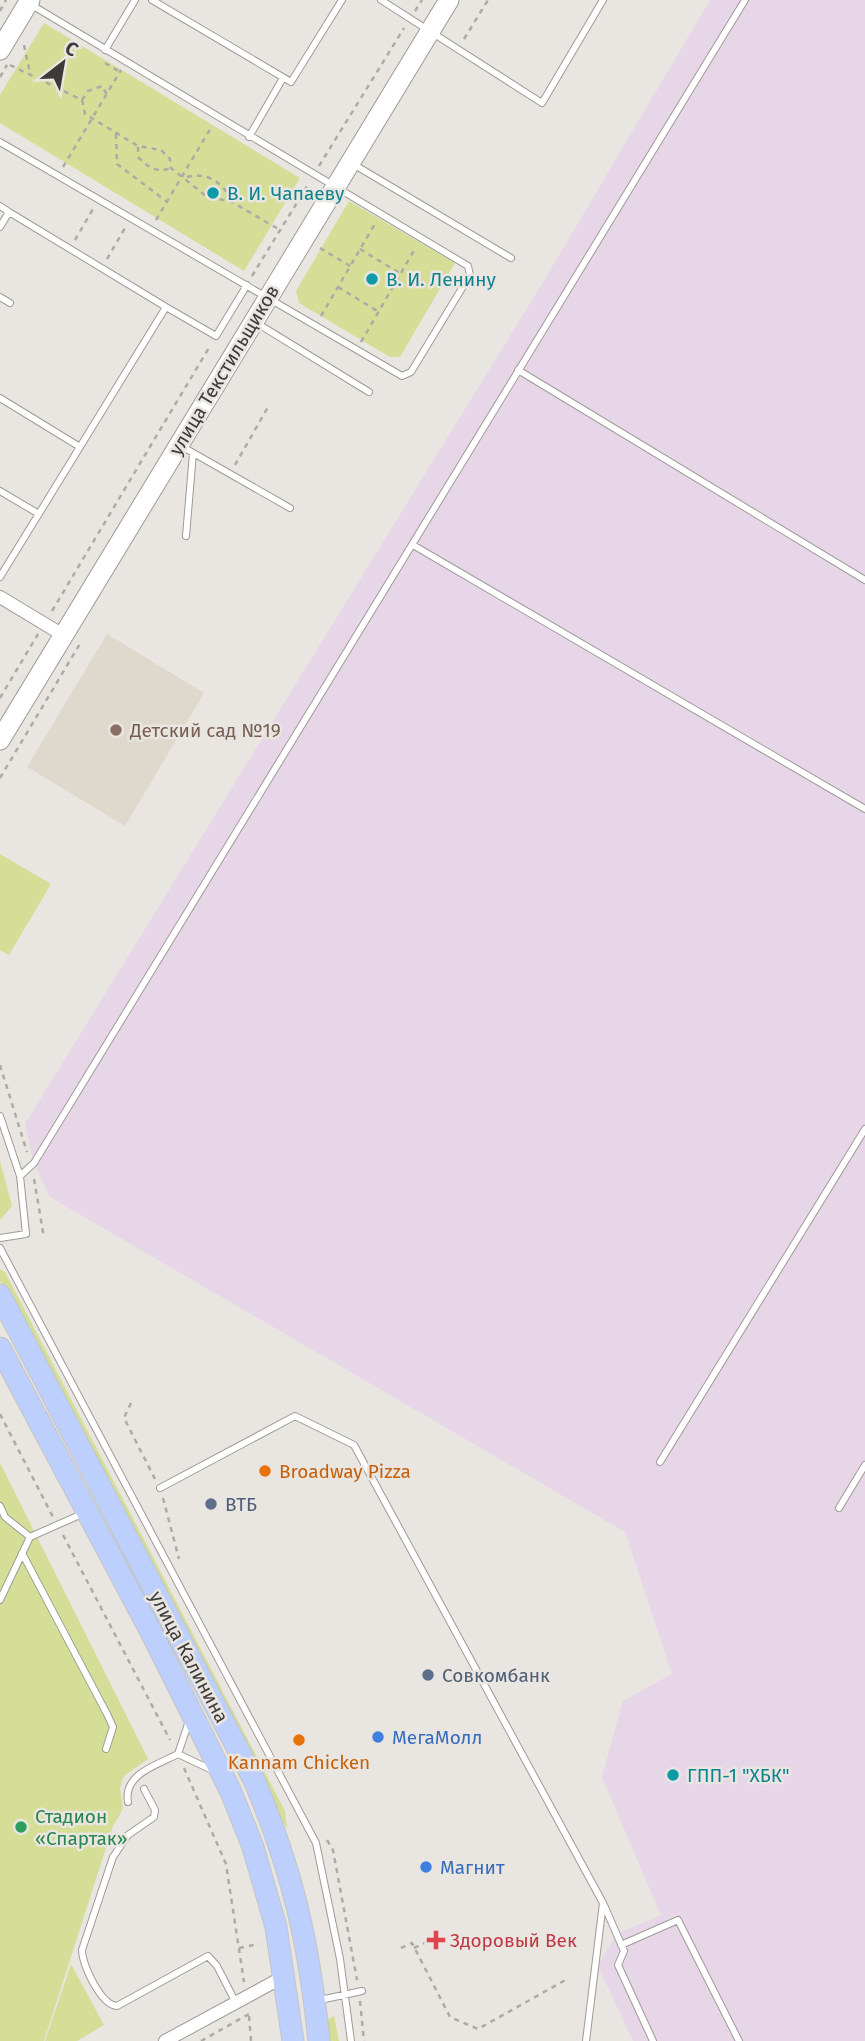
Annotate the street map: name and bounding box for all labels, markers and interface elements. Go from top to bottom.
north arrow [28,28,98,98]
text: С [61,36,82,62]
place label: В. И. Чапаеву [227,182,345,205]
marker: В. И. Чапаеву [205,185,221,201]
place label: В. И. Ленину [386,268,497,291]
marker: В. И. Ленину [364,271,380,287]
street label: улица Текстильщиков [164,281,284,459]
place label: Детский сад №19 [129,719,281,742]
marker: Детский сад №19 [108,722,124,738]
place label: Broadway Pizza [279,1460,411,1483]
marker: Broadway Pizza [257,1463,273,1479]
place label: ВТБ [225,1493,257,1516]
marker: ВТБ [203,1496,219,1512]
street label: улица Калинина [145,1587,233,1727]
place label: Совкомбанк [442,1664,550,1687]
marker: Совкомбанк [420,1667,436,1683]
place label: МегаМолл [392,1726,482,1749]
marker: МегаМолл [370,1729,386,1745]
marker: Kannam Chicken [291,1732,307,1748]
place label: Kannam Chicken [228,1751,370,1774]
place label: ГПП-1 "ХБК" [687,1764,790,1787]
marker: ГПП-1 "ХБК" [665,1767,681,1783]
place label: Стадион «Спартак» [35,1805,127,1850]
marker: Стадион «Спартак» [13,1819,29,1835]
place label: Магнит [440,1856,505,1879]
marker: Магнит [418,1859,434,1875]
place label: Здоровый Век [450,1929,577,1952]
marker: Здоровый Век [428,1932,444,1948]

